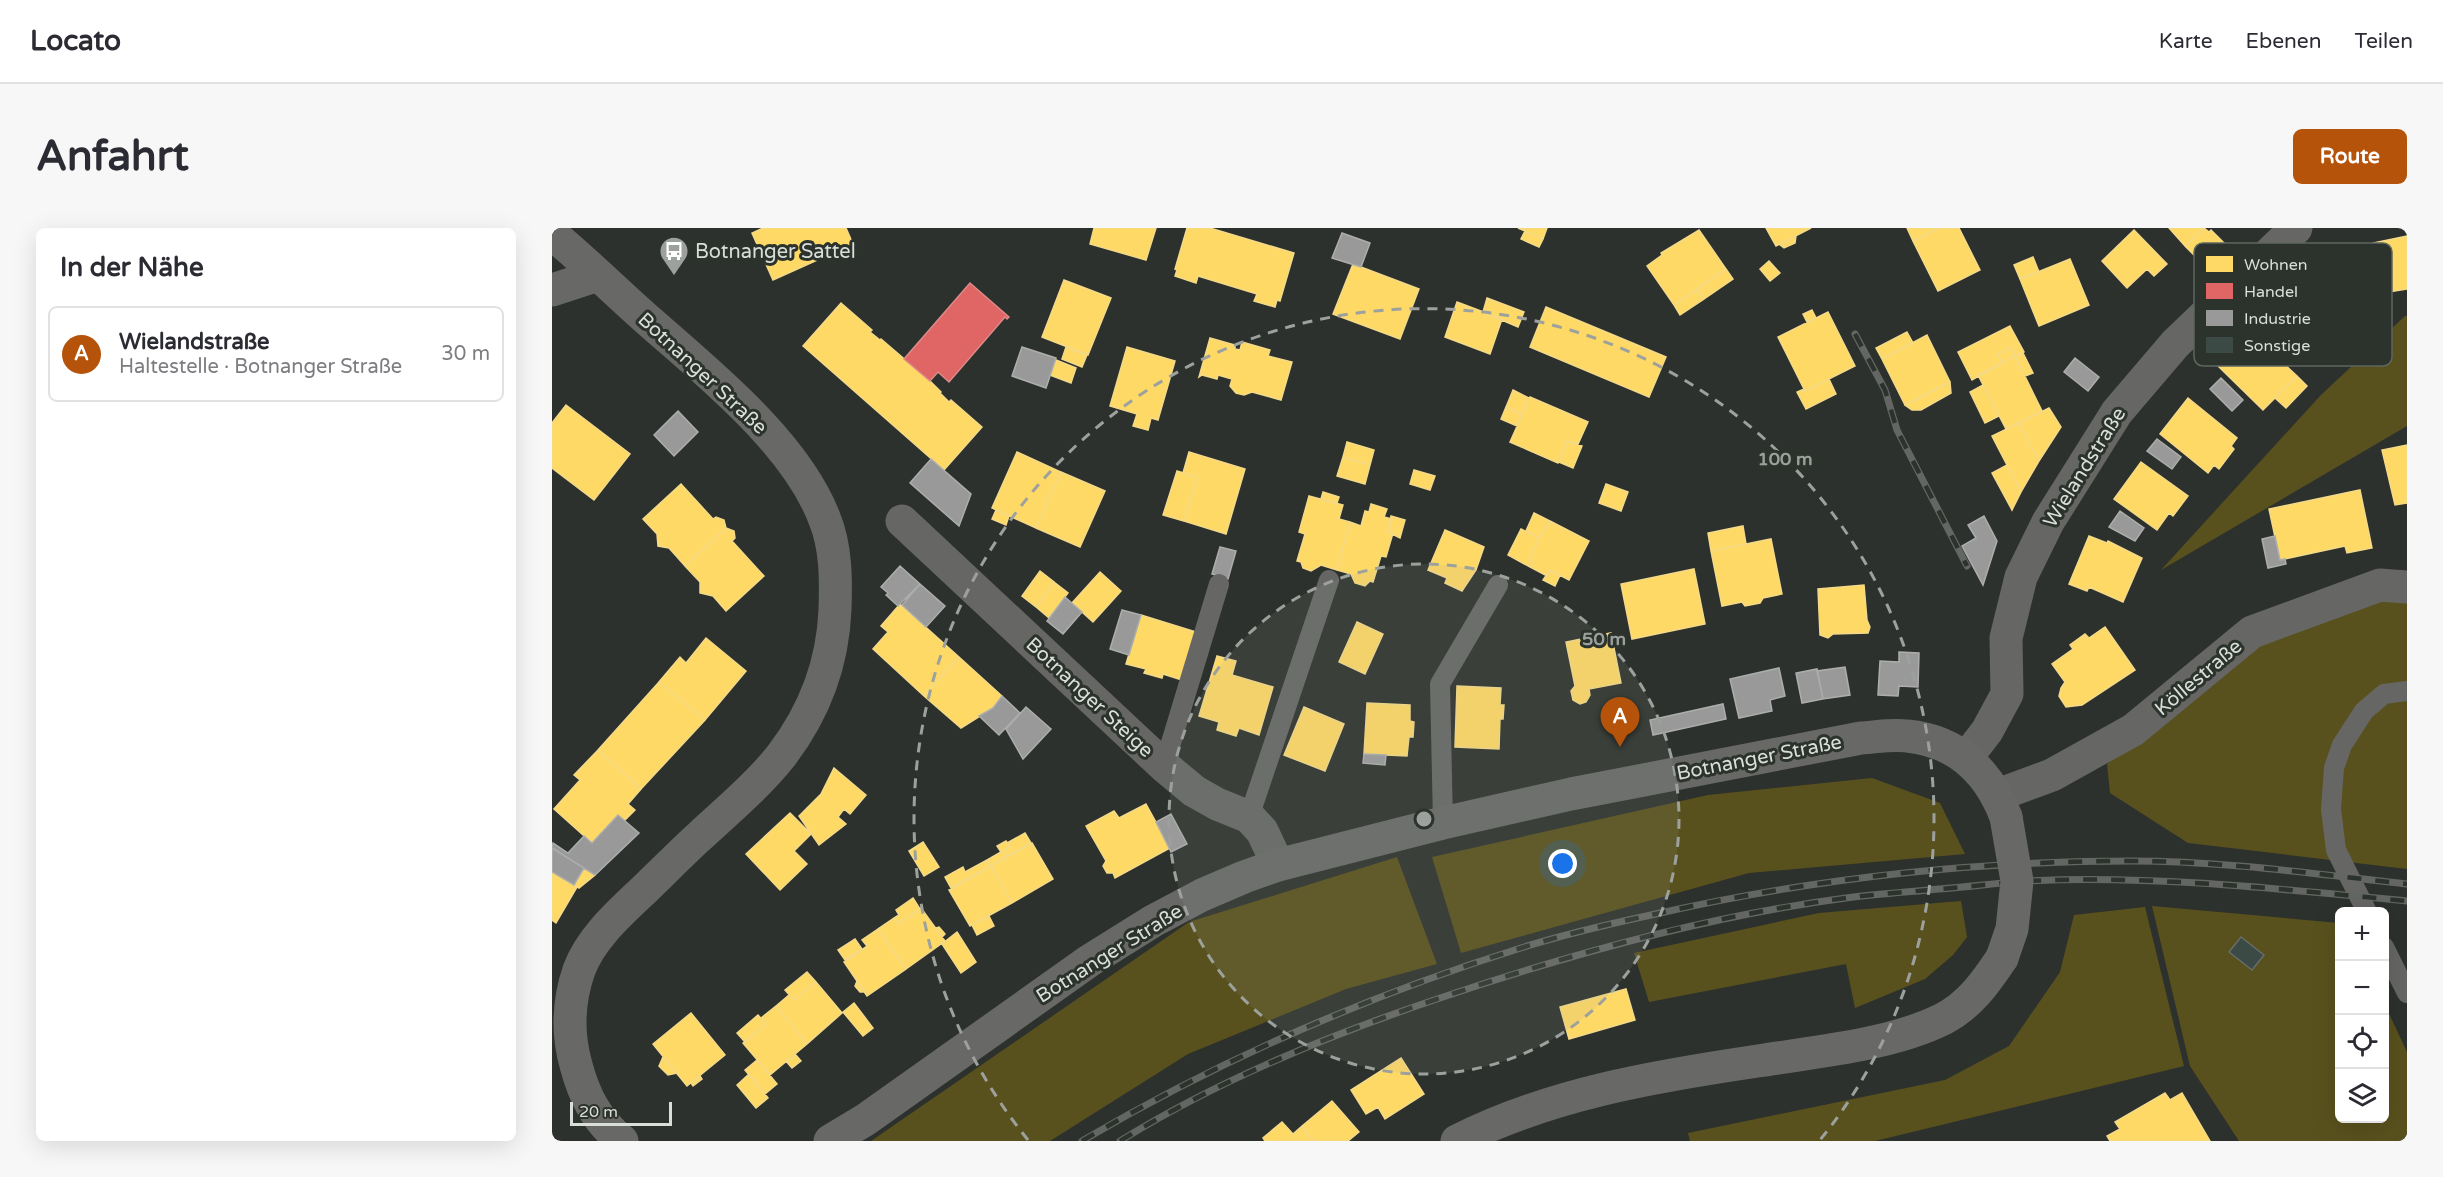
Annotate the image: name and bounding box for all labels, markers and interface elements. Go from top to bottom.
text: Locato [30,24,121,58]
text: Karte [2159,29,2213,54]
text: Ebenen [2246,29,2322,54]
text: Teilen [2355,29,2413,54]
button: Route [2293,129,2407,184]
text: Anfahrt [36,131,189,182]
bus stop icon: Botnanger Sattel [658,235,690,277]
place label: Botnanger Sattel [695,240,856,264]
legend [2194,243,2392,366]
text: In der Nähe [60,252,204,283]
text: Wohnen [2244,255,2307,275]
text: Handel [2244,282,2298,302]
street label: Botnanger Straße [633,308,772,440]
text: Industrie [2244,309,2311,329]
text: Wielandstraße [119,329,270,355]
text: Sonstige [2244,336,2310,356]
text: A [74,342,89,366]
text: 30 m [441,342,490,366]
text: Haltestelle · Botnanger Straße [119,355,402,379]
street label: Wielandstraße [2038,403,2131,532]
text: 100 m [1757,448,1813,470]
text: 50 m [1582,628,1626,650]
street label: Botnanger Steige [1021,633,1158,763]
street label: Köllestraße [2150,634,2247,721]
pin: A [1600,698,1640,747]
street label: Botnanger Straße [1675,730,1844,786]
centre of rings [1414,809,1434,829]
your location [1548,849,1577,878]
street label: Botnanger Straße [1032,899,1187,1008]
map controls [2335,907,2389,1123]
button: + [2335,907,2389,961]
button: − [2335,961,2389,1015]
button: locate [2335,1015,2389,1069]
button: layers [2335,1069,2389,1123]
scale bar [570,1099,672,1126]
text: 20 m [579,1102,618,1122]

